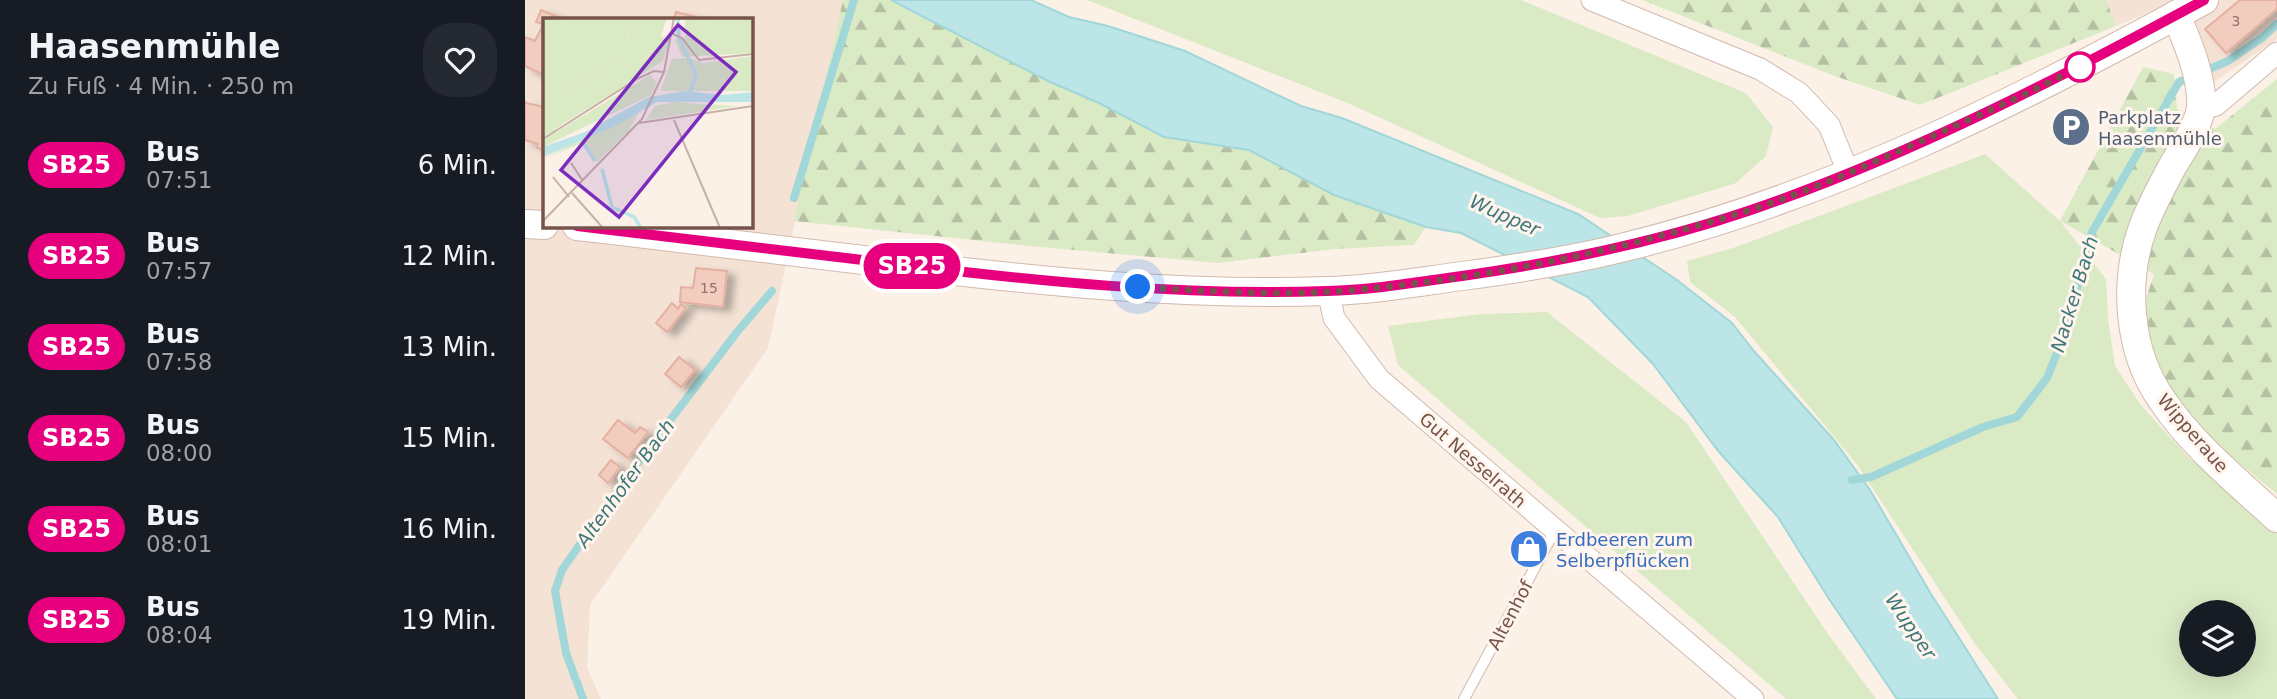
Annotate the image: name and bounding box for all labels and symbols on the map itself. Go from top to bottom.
house number: 3 [2232,13,2240,29]
inset map [543,18,753,228]
unlabelled marker [2065,52,2095,82]
parking icon: Parkplatz Haasenmühle [2050,106,2092,148]
place label: Parkplatz Haasenmühle [2098,107,2222,149]
water label: Wupper [1467,190,1545,241]
water label: Nacker Bach [2046,233,2102,355]
line badge: SB25 [863,243,961,289]
your location [1120,269,1155,304]
house number: 15 [700,280,718,296]
street label: Wipperaue [2153,389,2233,477]
street label: Gut Nesselrath [1415,408,1531,512]
water label: Altenhofer Bach [570,415,679,553]
shop icon: Erdbeeren zum Selberpflücken [1508,528,1550,570]
place label: Erdbeeren zum Selberpflücken [1556,529,1693,571]
street label: Altenhof [1483,576,1537,653]
water label: Wupper [1881,589,1942,664]

